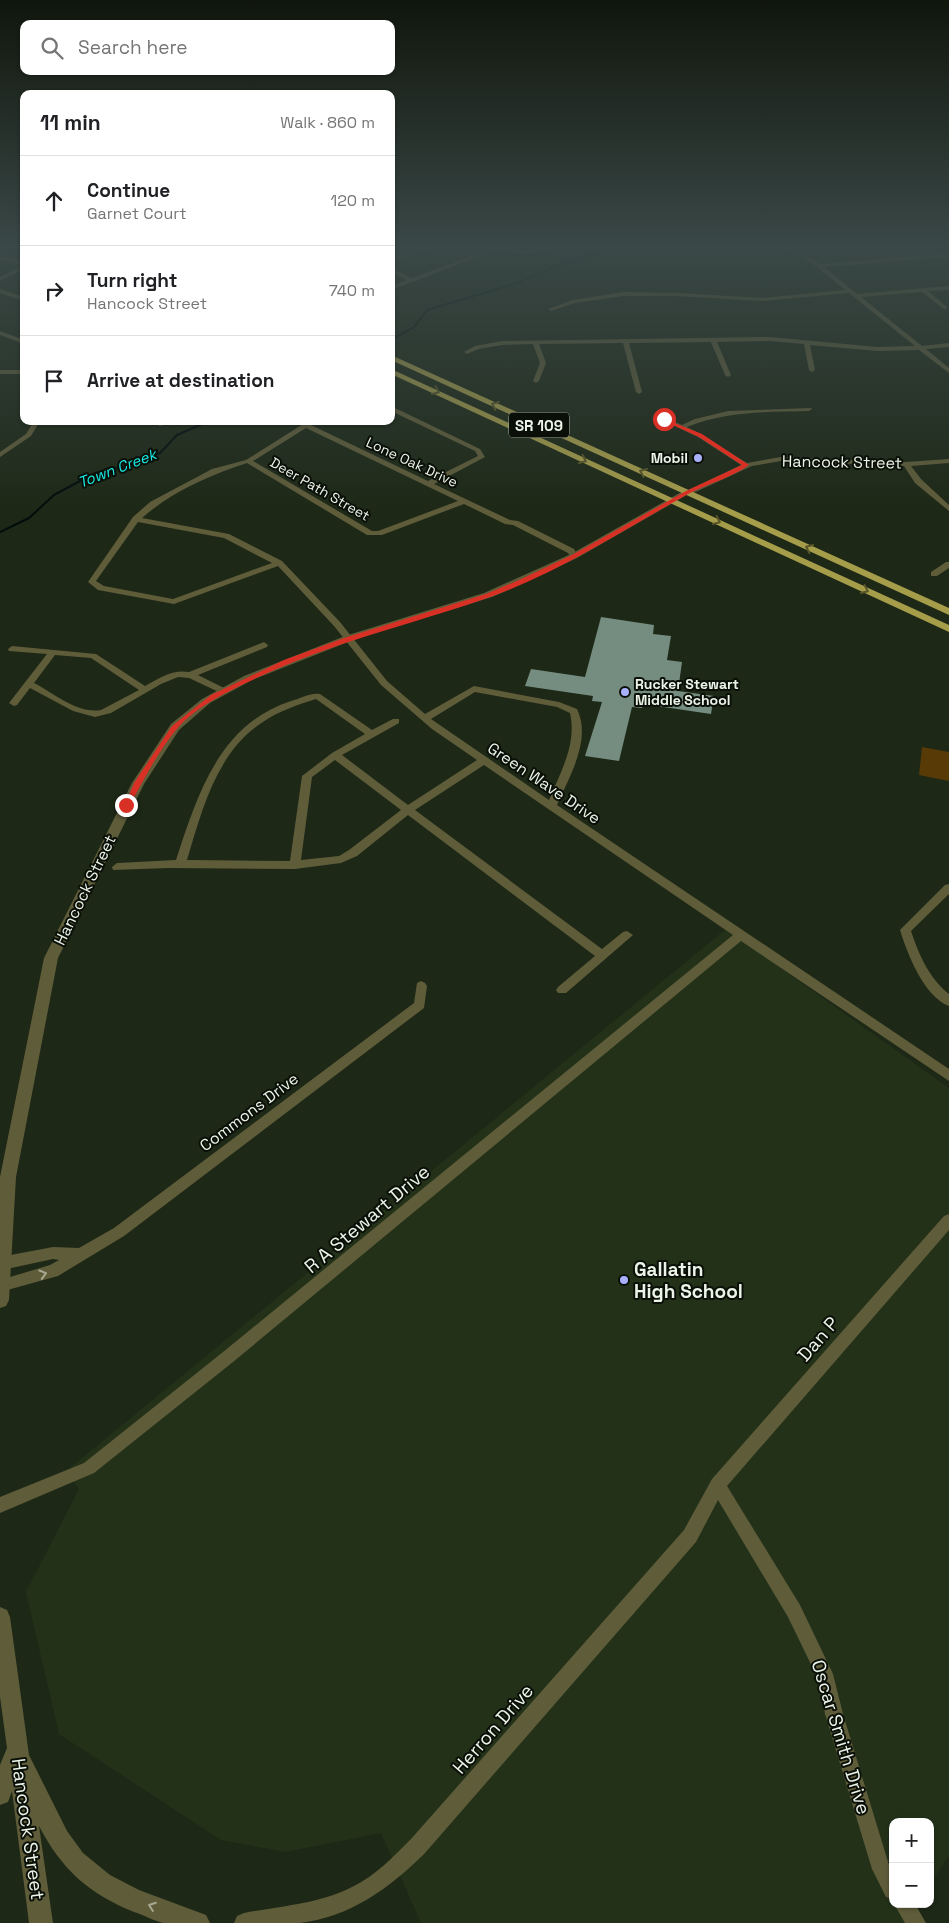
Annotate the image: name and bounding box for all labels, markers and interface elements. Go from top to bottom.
search box [20,20,395,75]
icon: search [38,34,66,62]
text: Search here [78,35,188,60]
text: 11 min [40,109,101,136]
text: Walk · 860 m [280,112,375,133]
text: Continue [87,178,170,203]
icon: ahead [40,187,68,215]
text: 120 m [331,190,375,211]
text: Garnet Court [87,203,187,224]
text: Turn right [87,268,177,293]
icon: right [40,277,68,305]
text: 740 m [329,280,375,301]
text: Hancock Street [87,293,207,314]
icon: arrive [40,367,68,395]
text: Arrive at destination [87,368,275,393]
one-way arrow [430,385,439,395]
one-way arrow [491,400,500,411]
route start [653,408,676,431]
road number: SR 109 [509,412,569,438]
street label: Lone Oak Drive [363,433,461,491]
water label: Town Creek [75,444,161,492]
place label: Mobil [651,449,688,467]
street label: Hancock Street [782,450,902,474]
marker: Mobil [692,452,704,464]
street label: Deer Path Street [267,453,373,525]
one-way arrow [578,453,587,464]
one-way arrow [639,468,648,478]
one-way arrow [712,515,721,526]
one-way arrow [805,543,814,554]
one-way arrow [860,584,869,594]
place label: Rucker Stewart Middle School [635,675,739,709]
marker: Rucker Stewart Middle School [619,686,631,698]
street label: Green Wave Drive [483,737,605,829]
route end [115,794,138,817]
street label: Hancock Street [49,831,121,949]
street label: Commons Drive [195,1068,303,1156]
street label: R A Stewart Drive [299,1159,435,1279]
place label: Gallatin High School [634,1257,743,1304]
one-way arrow [38,1269,47,1280]
marker: Gallatin High School [618,1274,630,1286]
street label: Dan P [792,1311,844,1367]
street label: Oscar Smith Drive [806,1657,876,1817]
street label: Herron Drive [447,1679,539,1779]
street label: Hancock Street [6,1757,50,1901]
map controls [889,1818,934,1908]
button: + [889,1818,934,1863]
button: − [889,1863,934,1908]
one-way arrow [148,1902,157,1912]

